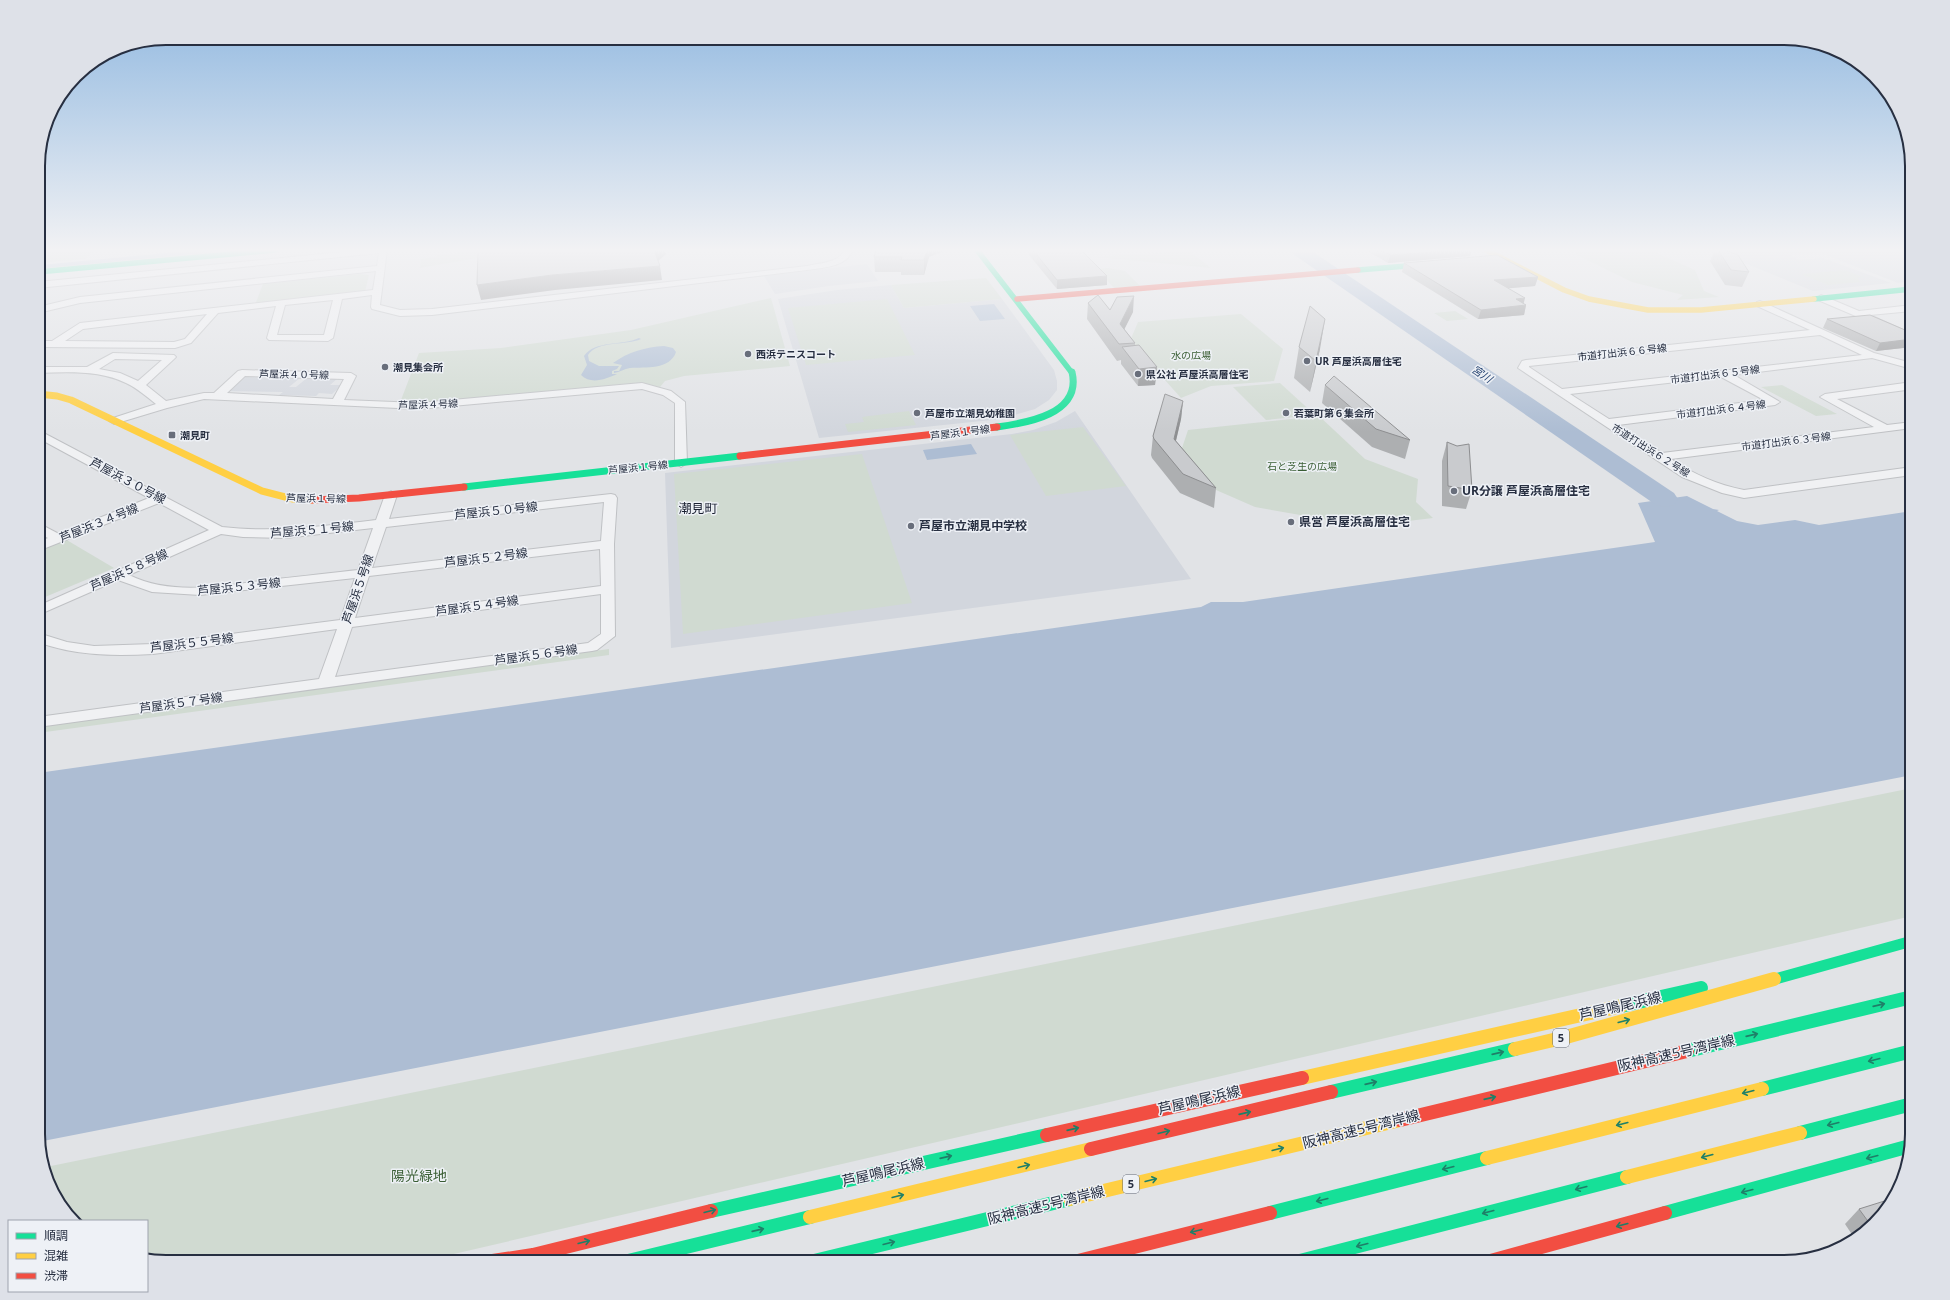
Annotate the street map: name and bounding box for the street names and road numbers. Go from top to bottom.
street label: 市道打出浜６６号線 [1577,340,1667,364]
street label: 市道打出浜６５号線 [1669,362,1761,386]
street label: 芦屋浜４０号線 [259,366,329,382]
street label: 芦屋浜４号線 [398,396,458,412]
street label: 市道打出浜６４号線 [1675,397,1767,421]
street label: 市道打出浜６２号線 [1609,420,1693,480]
street label: 芦屋浜１号線 [929,421,991,443]
street label: 市道打出浜６３号線 [1740,429,1832,453]
street label: 芦屋浜３０号線 [87,453,169,508]
street label: 芦屋浜１号線 [607,457,669,477]
street label: 芦屋浜１号線 [286,490,346,506]
street label: 芦屋浜５０号線 [453,498,539,523]
street label: 芦屋浜３４号線 [57,499,141,546]
street label: 芦屋浜５１号線 [269,517,355,542]
street label: 芦屋浜５２号線 [443,544,529,571]
street label: 芦屋浜５８号線 [87,545,171,594]
street label: 芦屋浜５号線 [338,552,377,626]
street label: 芦屋浜５３号線 [196,574,282,599]
street label: 芦屋浜５４号線 [434,591,520,620]
street label: 芦屋浜５５号線 [149,629,235,656]
street label: 芦屋浜５６号線 [493,640,579,669]
street label: 芦屋浜５７号線 [138,688,224,717]
street label: 芦屋鳴尾浜線 [1577,987,1663,1024]
road number: 5 [1553,1029,1569,1047]
street label: 阪神高速5号湾岸線 [1615,1030,1736,1075]
street label: 芦屋鳴尾浜線 [1156,1081,1242,1118]
street label: 阪神高速5号湾岸線 [1300,1105,1421,1152]
street label: 芦屋鳴尾浜線 [840,1153,926,1190]
road number: 5 [1123,1175,1139,1193]
street label: 阪神高速5号湾岸線 [985,1181,1106,1228]

